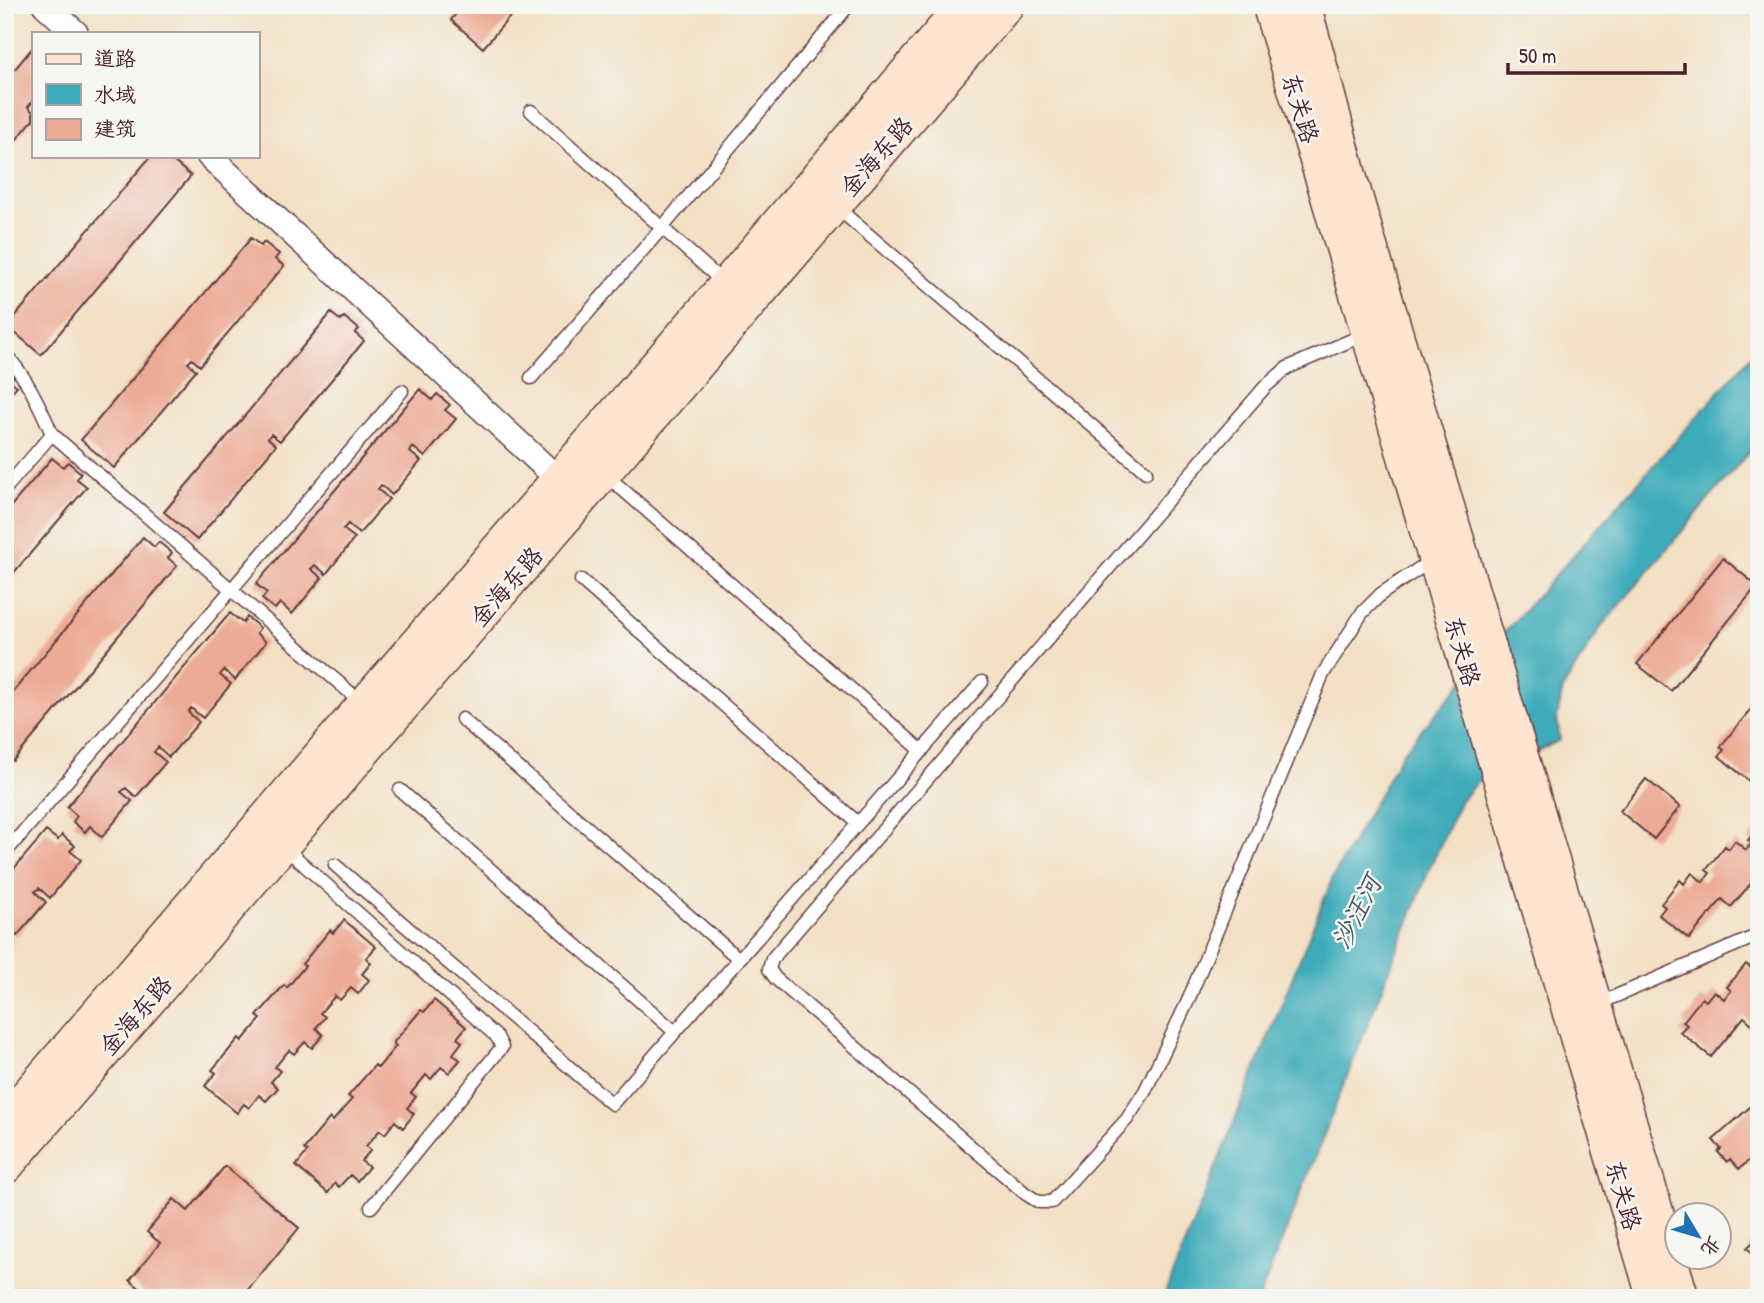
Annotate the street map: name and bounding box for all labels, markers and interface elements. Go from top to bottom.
legend [32,32,259,158]
scale bar [1508,32,1685,76]
text: 50 m [1519,41,1556,70]
text: 道路 [94,44,136,73]
street label: 东关路 [1275,69,1327,147]
text: 水域 [94,80,136,109]
street label: 金海东路 [832,109,920,203]
text: 建筑 [94,114,136,143]
street label: 金海东路 [462,539,550,633]
street label: 东关路 [1438,612,1488,690]
water label: 沙汪河 [1323,866,1391,955]
street label: 金海东路 [91,968,179,1062]
street label: 东关路 [1599,1156,1649,1234]
north arrow [1662,1202,1732,1272]
text: 北 [1695,1231,1727,1262]

